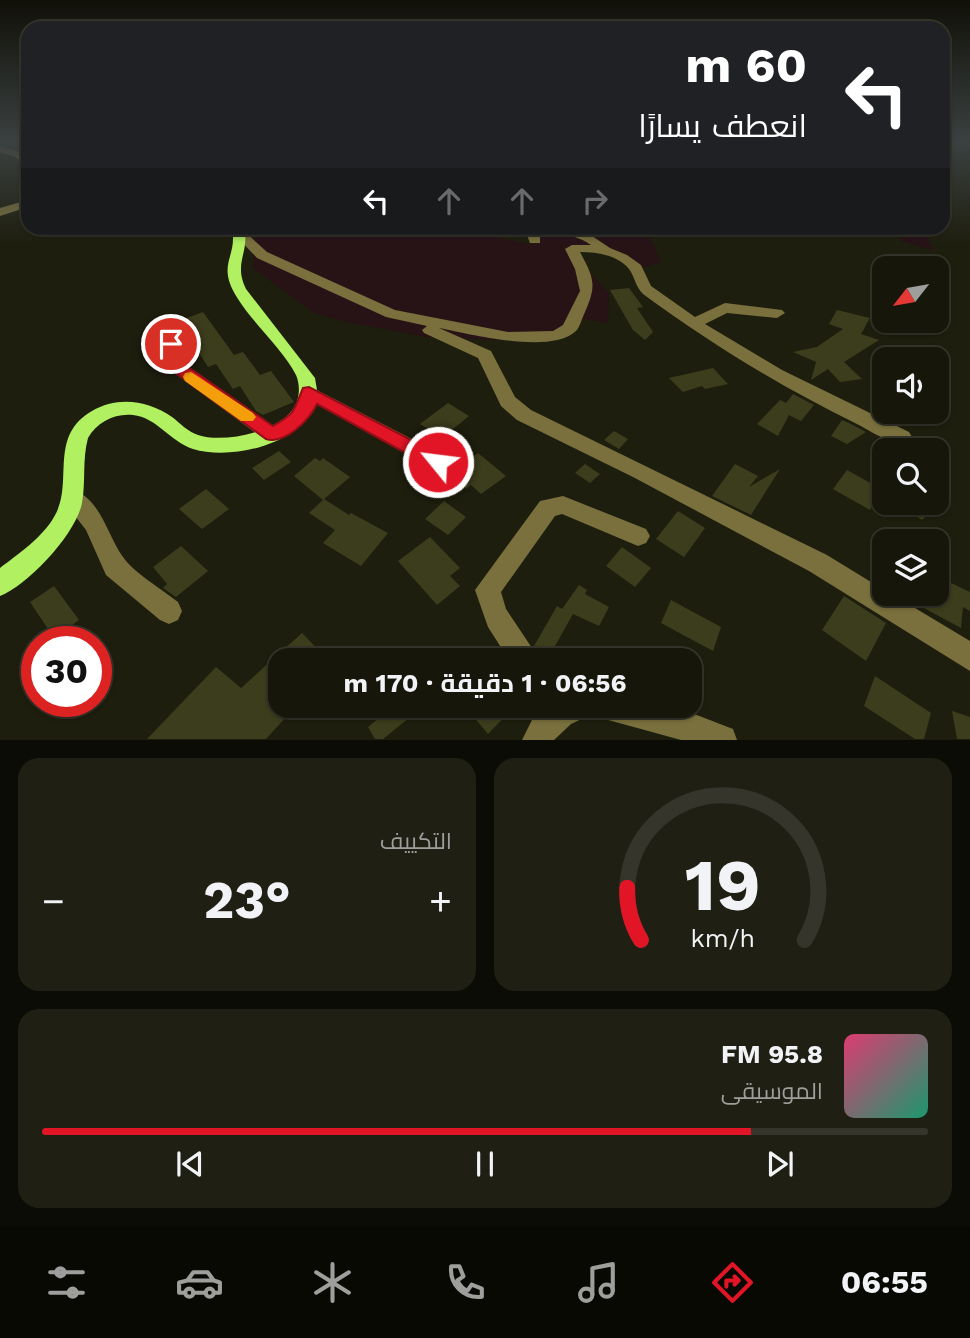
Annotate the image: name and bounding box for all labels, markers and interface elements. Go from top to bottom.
text: 60 m [685,36,807,94]
icon: left [831,49,922,140]
text: انعطف يسارًا [638,107,807,145]
icon: left [357,182,395,220]
icon: ahead [430,182,468,220]
icon: ahead [503,182,541,220]
icon: right [576,182,614,220]
north arrow [872,256,948,332]
map controls [872,256,949,606]
pin [141,314,201,374]
icon: arrive [152,325,190,363]
button: sound [872,347,949,424]
position arrow [401,425,475,499]
button: search [872,438,949,515]
button: layers [872,529,949,606]
speed limit sign: 30 [21,626,112,717]
text: 06:56 · 1 دقيقة · 170 m [344,668,626,698]
text: التكييف [380,828,452,855]
text: 19 [685,843,761,929]
text: 23° [203,870,291,931]
text: − [42,879,65,923]
text: + [429,879,452,923]
text: km/h [691,924,755,953]
text: 95.8 FM [721,1039,823,1069]
text: الموسيقى [721,1078,823,1105]
icon: previous [171,1145,209,1183]
icon: pause [466,1145,504,1183]
icon: next [761,1145,799,1183]
icon: filters [42,1258,91,1307]
icon: car [175,1258,224,1307]
icon: climate [308,1258,357,1307]
icon: phone [441,1258,490,1307]
icon: music [574,1258,623,1307]
icon: directions [708,1258,757,1307]
text: 06:55 [841,1263,928,1301]

